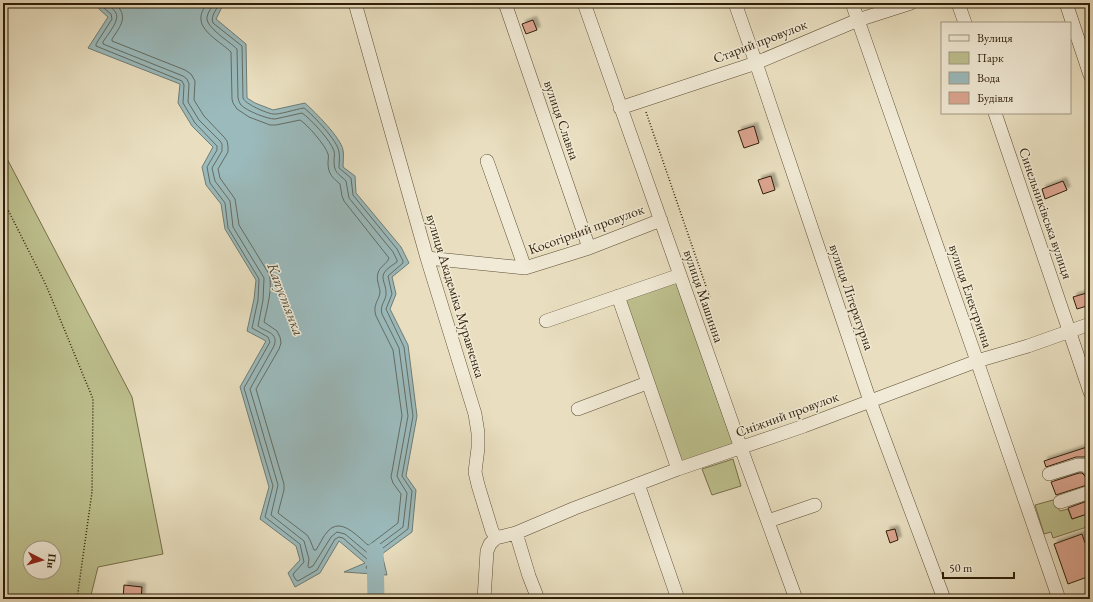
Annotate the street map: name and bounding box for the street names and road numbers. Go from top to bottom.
street label: Старий провулок [710,15,810,67]
street label: вулиця Славна [540,78,584,163]
street label: Синельниківська вулиця [1015,145,1077,281]
street label: Косогірний провулок [526,200,647,258]
street label: вулиця Академіка Муравченка [423,212,490,380]
street label: вулиця Літературна [825,242,879,353]
street label: вулиця Електрична [945,242,997,350]
street label: вулиця Машинна [680,247,728,345]
street label: Сніжний провулок [733,387,841,441]

